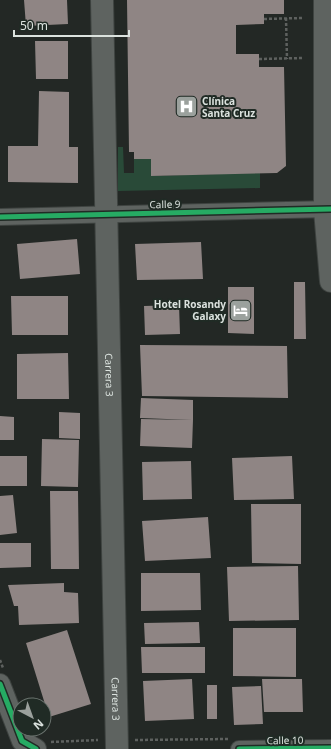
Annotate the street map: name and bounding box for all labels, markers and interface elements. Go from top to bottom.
scale bar [14,12,129,38]
text: 50 m [20,17,48,34]
hospital icon: Clínica Santa Cruz [173,94,199,120]
place label: Clínica Santa Cruz [202,94,255,120]
street label: Calle 9 [149,197,181,211]
place label: Hotel Rosandy Galaxy [154,297,226,323]
hotel icon: Hotel Rosandy Galaxy [228,297,254,323]
street label: Carrera 3 [102,353,117,397]
street label: Carrera 3 [109,677,123,721]
north arrow [12,697,52,737]
text: N [31,716,47,734]
street label: Calle 10 [266,733,304,747]

